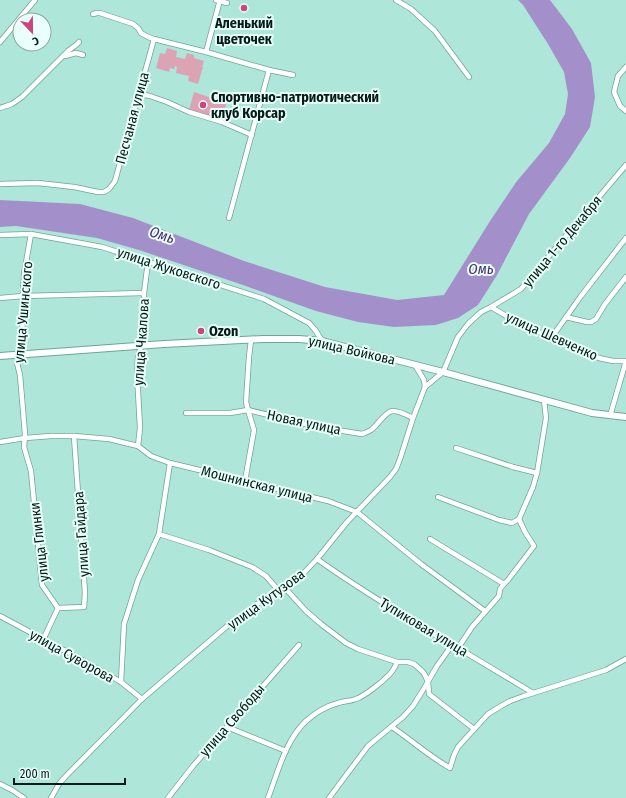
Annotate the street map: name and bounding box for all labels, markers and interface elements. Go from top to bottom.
marker: Аленький цветочек [239,3,249,13]
north arrow [12,12,52,52]
place label: Аленький цветочек [214,15,273,48]
text: С [30,34,41,48]
street label: Песчаная улица [112,70,153,166]
place label: Спортивно-патриотический клуб Корсар [211,89,379,122]
marker: Спортивно-патриотический клуб Корсар [198,100,208,110]
street label: улица 1-го Декабря [519,192,606,291]
water label: Омь [147,223,177,248]
street label: улица Жуковского [115,244,223,293]
water label: Омь [468,260,494,278]
street label: улица Ушинского [11,261,36,364]
street label: улица Чкалова [130,298,153,386]
street label: улица Шевченко [503,309,600,364]
place label: Ozon [209,323,238,340]
marker: Ozon [196,326,206,336]
street label: улица Войкова [307,332,397,369]
street label: Новая улица [265,406,342,439]
street label: Мошнинская улица [199,462,315,507]
street label: улица Гайдара [70,490,93,577]
street label: улица Глинки [26,501,53,583]
street label: улица Кутузова [224,566,308,633]
street label: Тупиковая улица [377,594,471,661]
street label: улица Суворова [27,626,117,687]
street label: улица Свободы [196,681,268,760]
scale bar [14,760,125,786]
text: 200 m [20,767,50,781]

